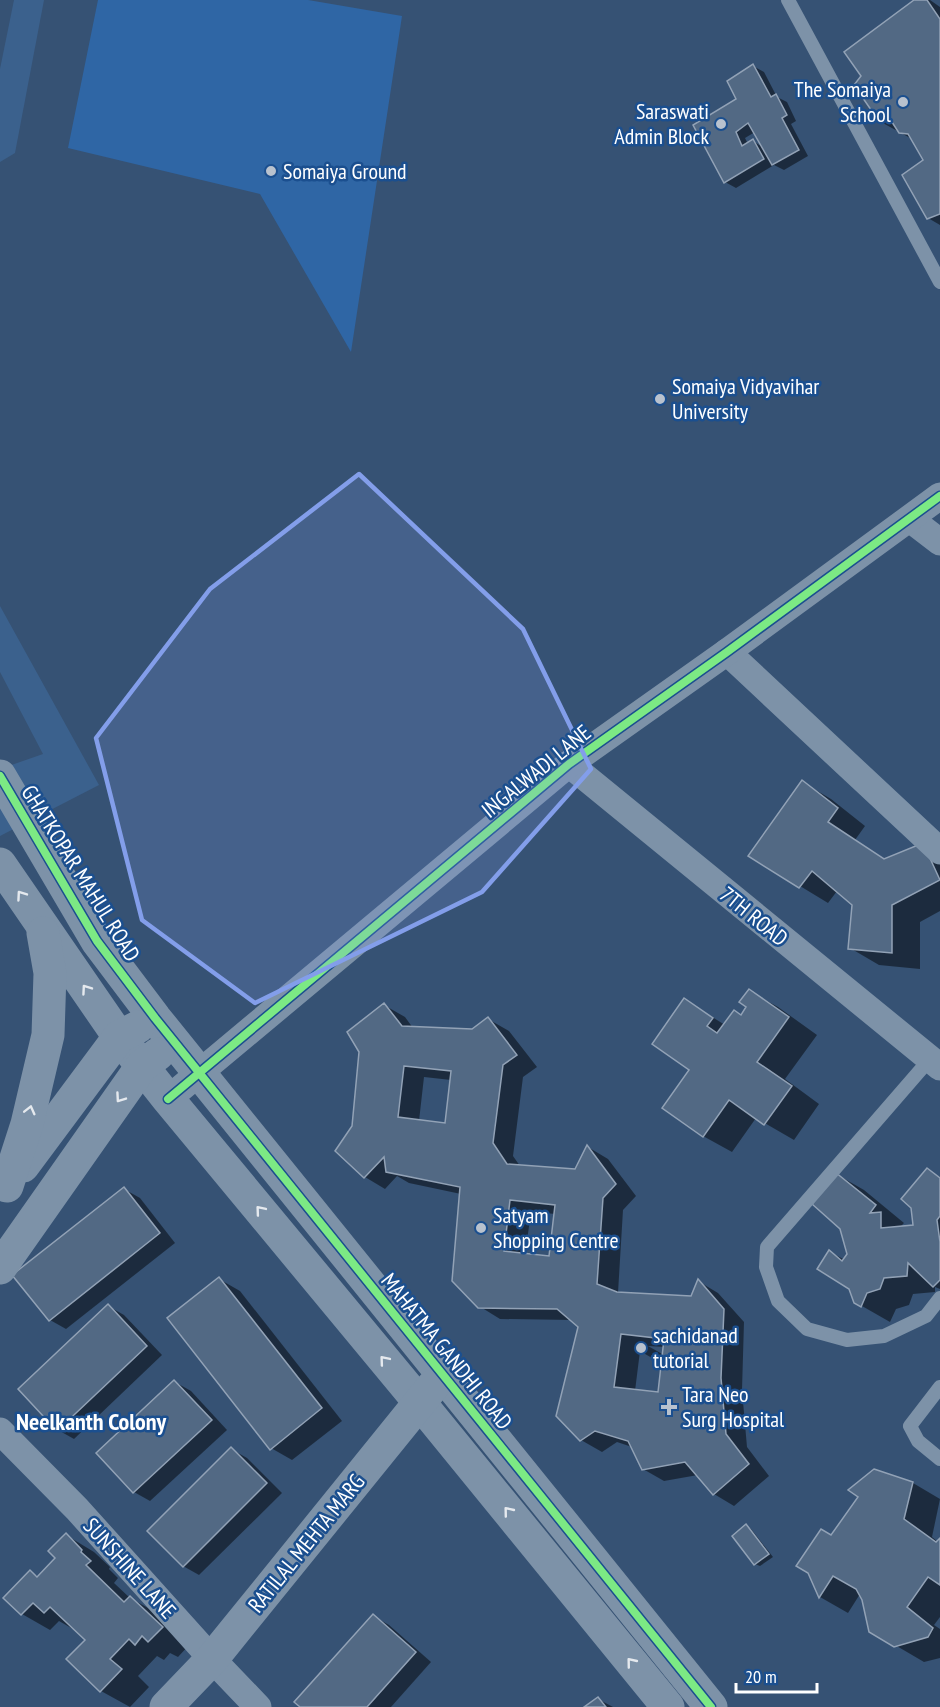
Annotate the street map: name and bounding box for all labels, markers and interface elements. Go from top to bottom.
place label: The Somaiya School [794,75,892,128]
marker: The Somaiya School [896,95,910,109]
place label: Saraswati Admin Block [614,97,709,150]
marker: Saraswati Admin Block [714,117,728,131]
place label: Somaiya Ground [283,157,407,185]
marker: Somaiya Ground [264,164,278,178]
place label: Somaiya Vidyavihar University [672,372,819,425]
marker: Somaiya Vidyavihar University [653,392,667,406]
street label: INGALWADI LANE [476,718,596,824]
street label: GHATKOPAR MAHUL ROAD [15,780,147,966]
street label: 7TH ROAD [714,880,794,952]
one-way arrow [17,890,28,901]
one-way arrow [82,984,93,995]
one-way arrow [116,1092,127,1103]
one-way arrow [23,1105,36,1115]
place label: Satyam Shopping Centre [493,1201,619,1254]
one-way arrow [256,1205,267,1216]
marker: Satyam Shopping Centre [474,1221,488,1235]
street label: MAHATMA GANDHI ROAD [375,1267,519,1435]
place label: sachidanad tutorial [653,1321,738,1374]
marker: sachidanad tutorial [634,1341,648,1355]
one-way arrow [380,1356,391,1367]
place label: Tara Neo Surg Hospital [682,1380,785,1433]
marker: Tara Neo Surg Hospital [660,1398,678,1416]
district label: Neelkanth Colony [16,1406,166,1437]
street label: RATILAL MEHTA MARG [242,1468,370,1618]
one-way arrow [504,1506,515,1517]
street label: SUNSHINE LANE [77,1512,183,1624]
scale bar [736,1656,817,1694]
one-way arrow [627,1658,638,1669]
text: 20 m [745,1665,777,1688]

